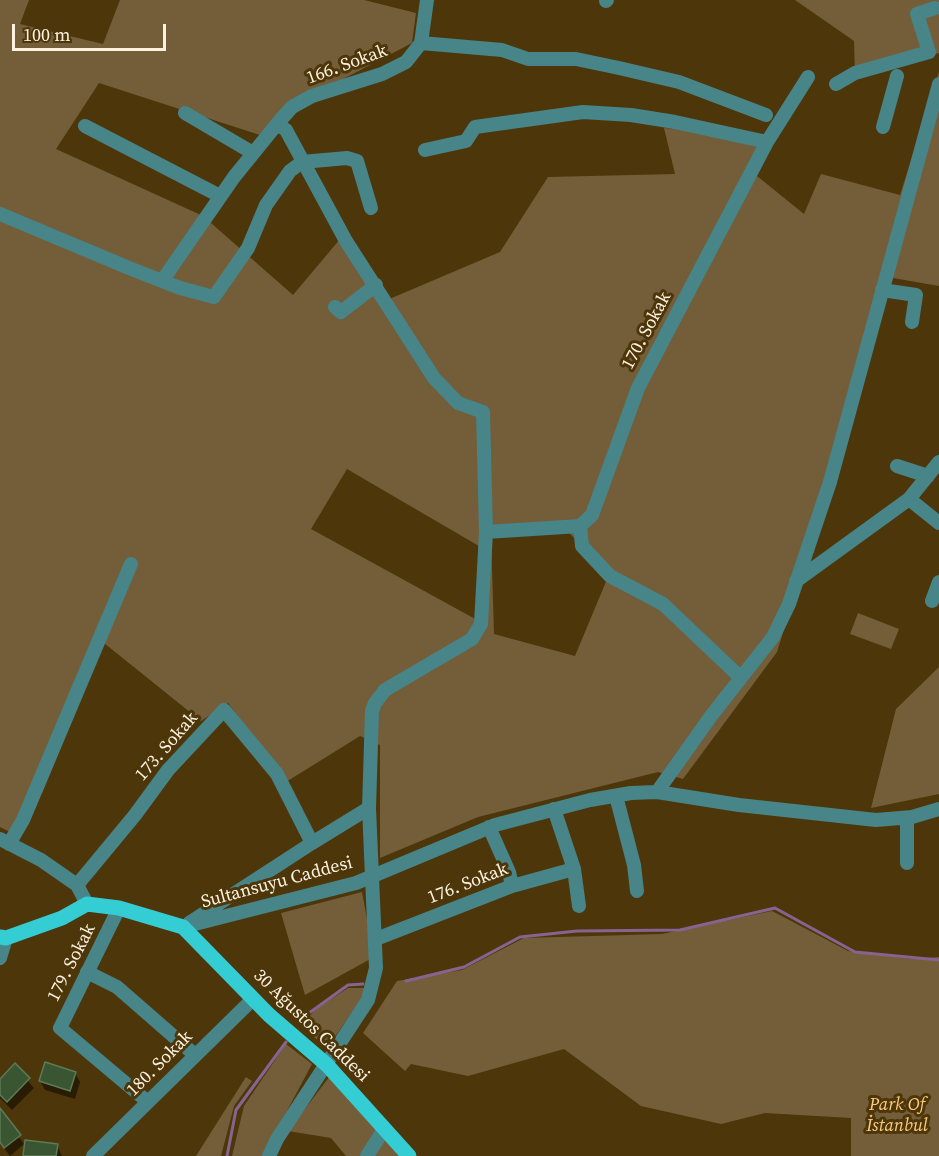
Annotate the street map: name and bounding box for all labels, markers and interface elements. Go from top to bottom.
scale bar [15,12,170,50]
text: 100 m [23,22,70,47]
street label: 166. Sokak [304,40,390,90]
street label: 170. Sokak [618,289,676,373]
street label: 173. Sokak [131,708,203,786]
street label: Sultansuyu Caddesi [199,852,355,914]
street label: 176. Sokak [425,859,511,909]
street label: 179. Sokak [43,921,101,1005]
street label: 30 Ağustos Caddesi [249,965,373,1087]
street label: 180. Sokak [123,1027,197,1101]
park label: Park Of İstanbul [866,1094,928,1136]

